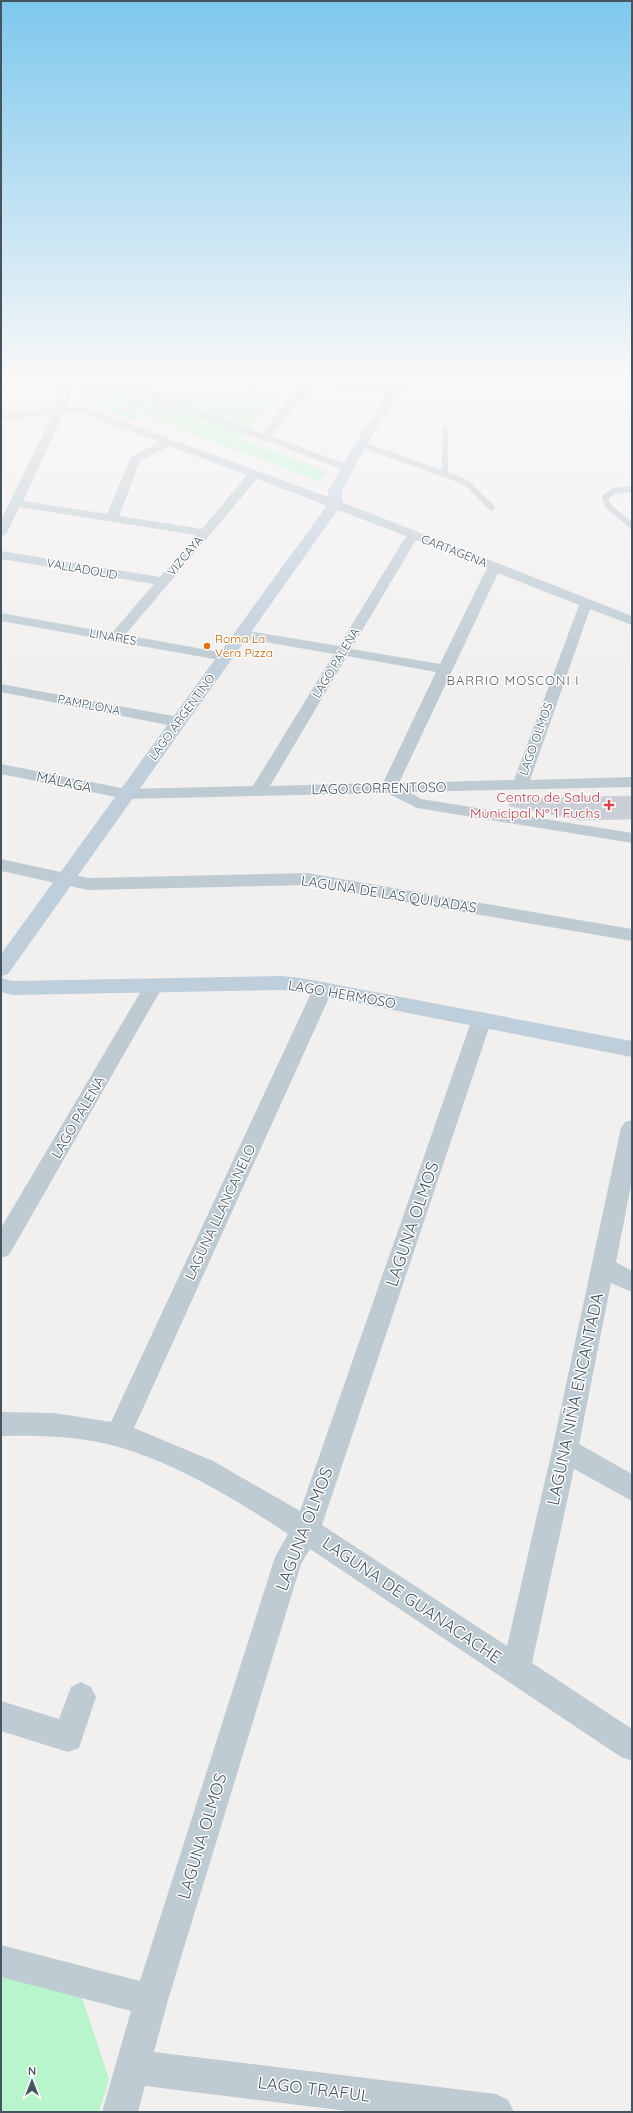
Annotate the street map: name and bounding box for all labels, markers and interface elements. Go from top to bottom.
street label: CARTAGENA [419,531,490,570]
street label: VIZCAYA [164,532,206,579]
street label: VALLADOLID [45,555,119,582]
street label: LINARES [88,625,138,648]
street label: LAGO PALENA [309,625,362,700]
place label: Roma La Vera Pizza [215,631,273,660]
marker: Roma La Vera Pizza [202,641,212,651]
street label: LAGO ARGENTINO [145,671,218,763]
district label: BARRIO MOSCONI I [446,672,580,688]
street label: PAMPLONA [57,691,122,718]
street label: LAGO OLMOS [515,700,556,777]
street label: MÁLAGA [35,767,93,797]
street label: LAGO CORRENTOSO [311,778,447,798]
place label: Centro de Salud Municipal N° 1 Fuchs [470,788,600,822]
marker: Centro de Salud Municipal N° 1 Fuchs [603,799,615,811]
street label: LAGUNA DE LAS QUIJADAS [300,871,478,917]
street label: LAGO HERMOSO [287,976,398,1012]
street label: LAGO PALENA [47,1073,109,1161]
street label: LAGUNA LLANCANELO [181,1141,259,1283]
street label: LAGUNA OLMOS [380,1159,443,1289]
street label: LAGUNA NIÑA ENCANTADA [542,1291,607,1507]
street label: LAGUNA OLMOS [270,1464,337,1594]
street label: LAGUNA DE GUANACACHE [319,1532,506,1667]
street label: LAGUNA OLMOS [172,1770,231,1901]
north arrow [12,2061,52,2101]
text: N [28,2064,36,2078]
street label: LAGO TRAFUL [257,2071,371,2106]

